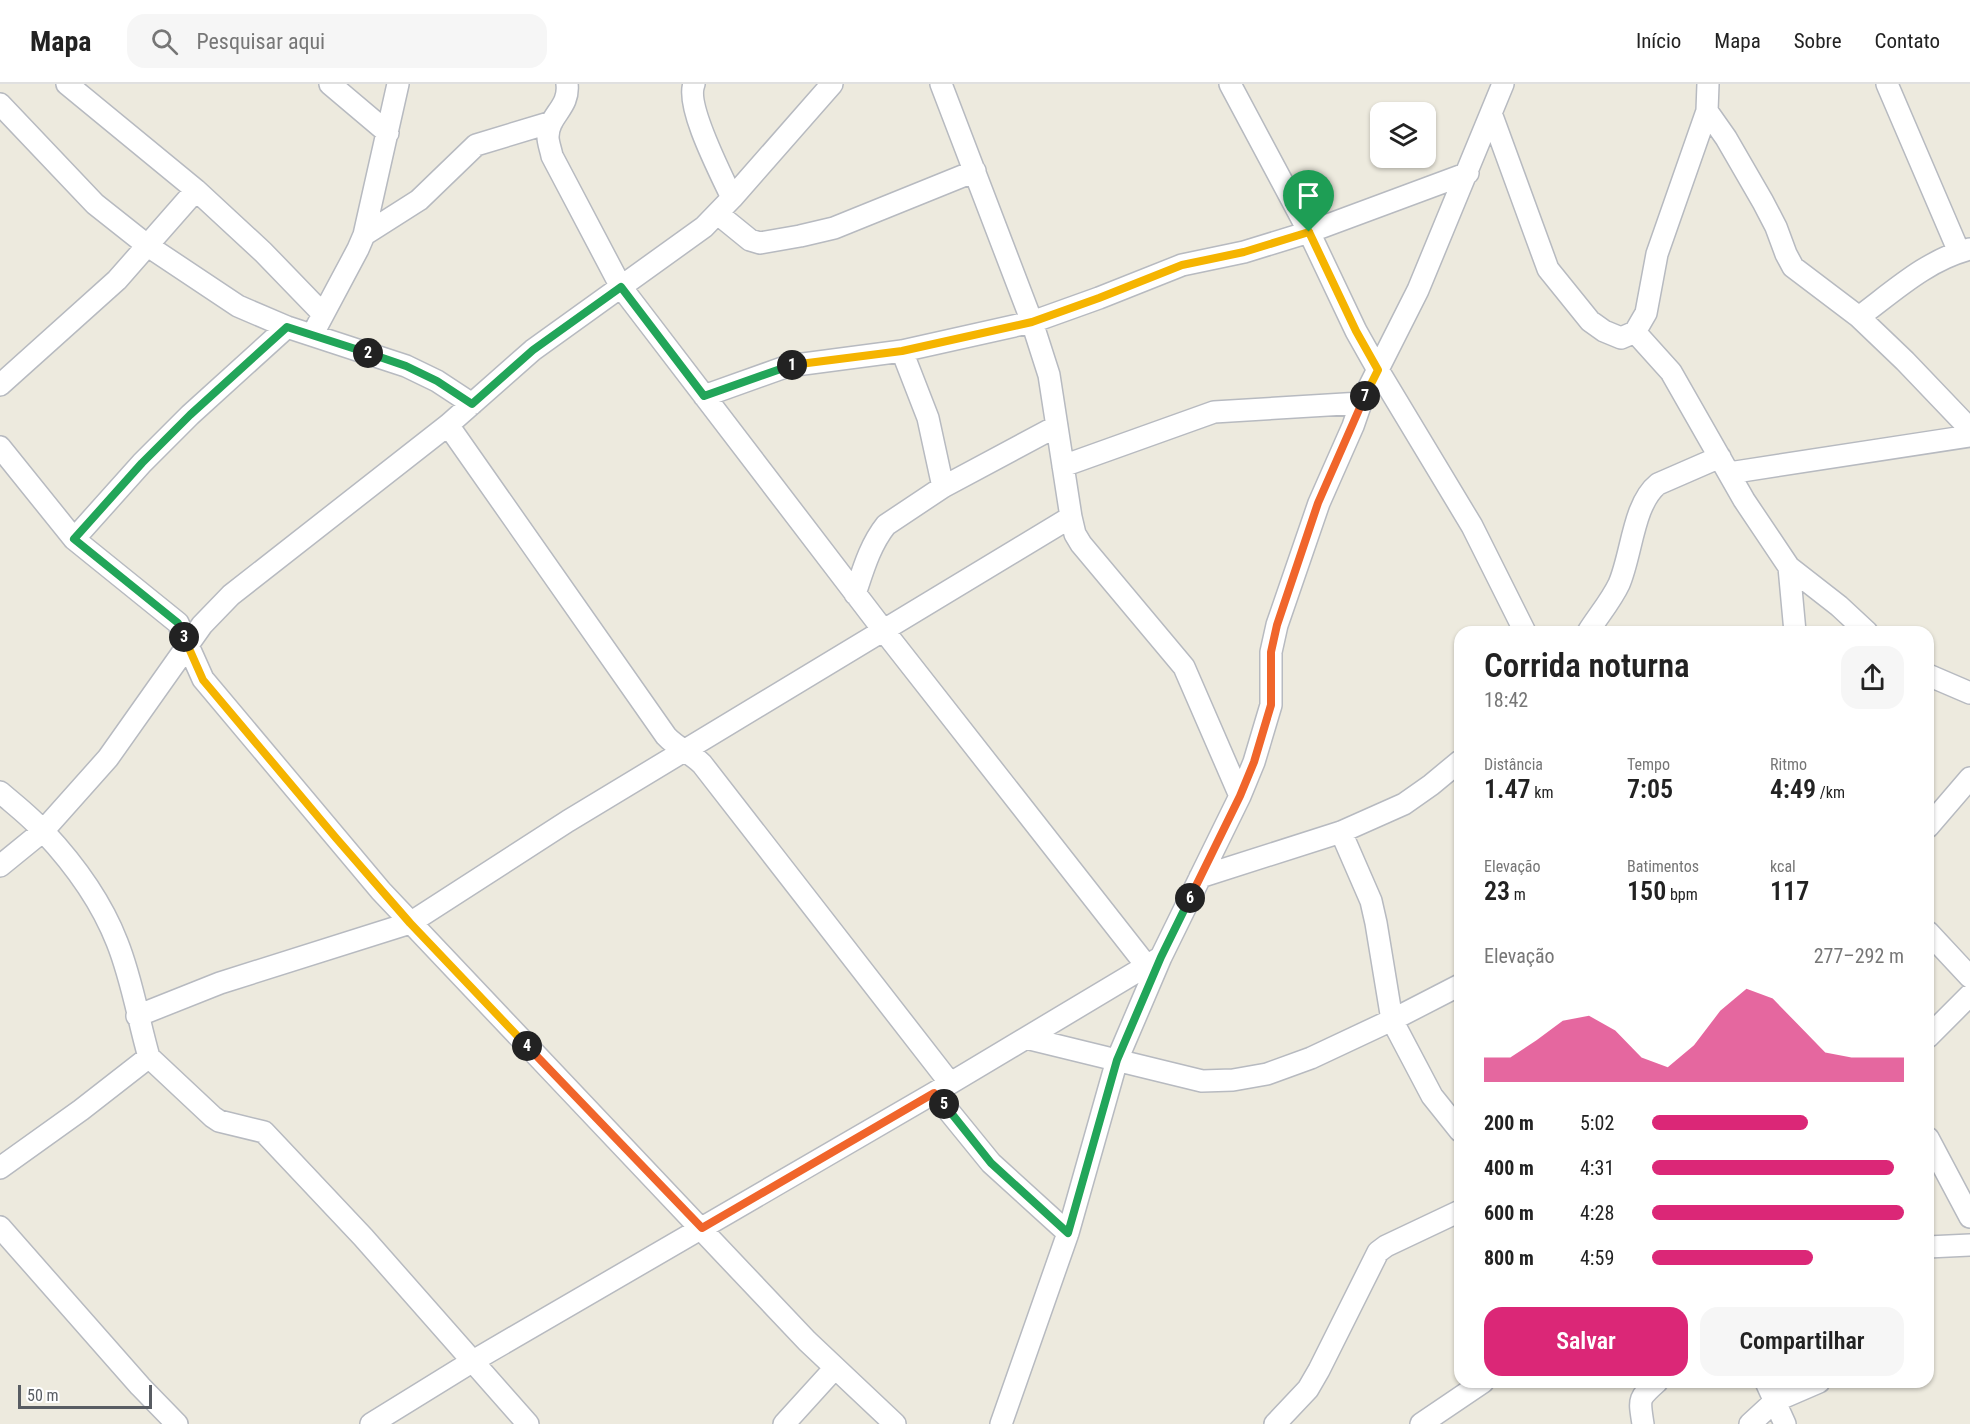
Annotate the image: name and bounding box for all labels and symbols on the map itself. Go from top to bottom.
pin [1283,170,1334,232]
pin: 2 [353,338,383,368]
pin: 1 [777,350,807,380]
pin: 7 [1350,381,1380,411]
pin: 3 [169,622,199,652]
pin: 6 [1175,883,1205,913]
pin: 4 [512,1031,542,1061]
pin: 5 [929,1089,959,1119]
scale bar [18,1382,152,1410]

